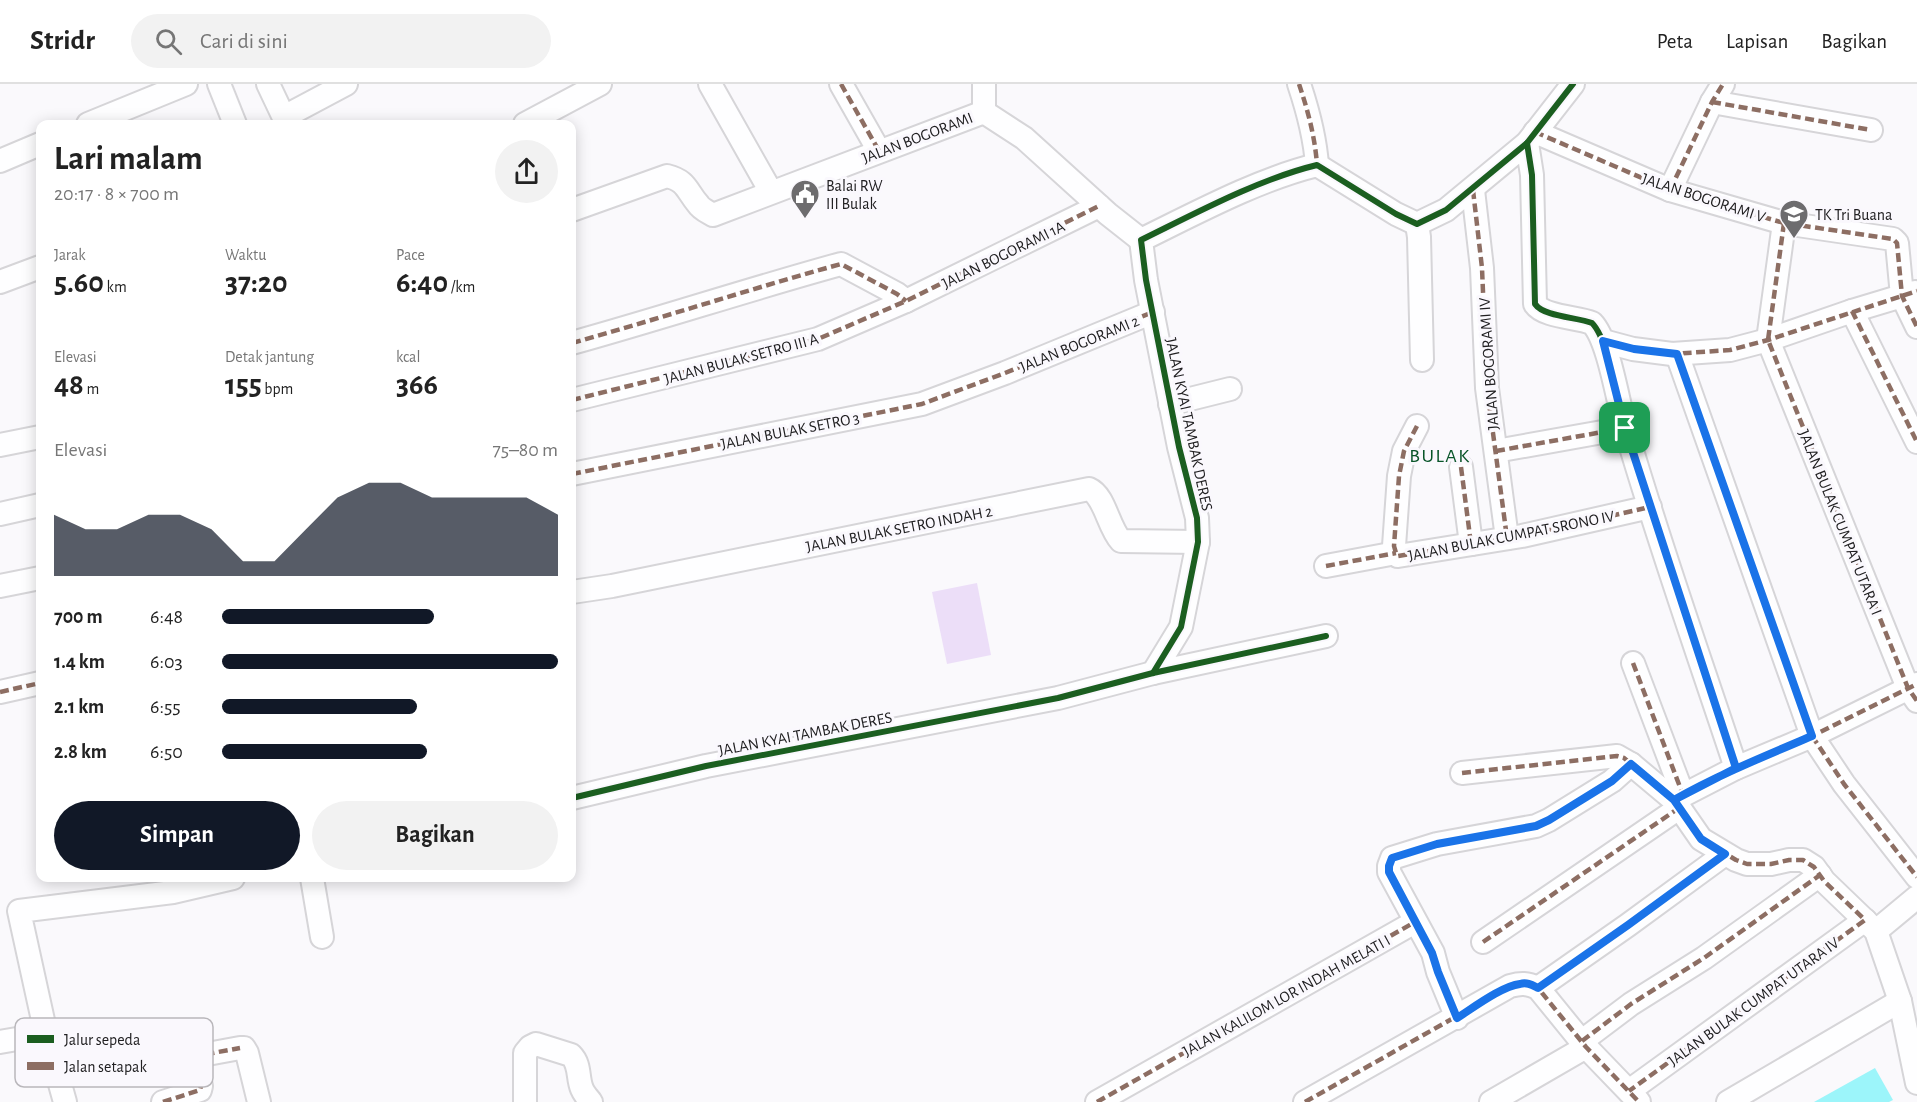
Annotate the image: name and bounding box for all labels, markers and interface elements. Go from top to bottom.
search box [131,14,551,68]
icon: search [152,25,185,58]
text: Stridr [30,27,95,55]
text: Cari di sini [200,30,288,52]
text: Peta [1657,31,1693,52]
text: Lapisan [1726,31,1788,52]
text: Bagikan [1821,31,1887,52]
street label: JALAN BOGORAMI [860,109,975,166]
button: share [495,140,558,203]
text: Lari malam [54,143,203,176]
street label: JALAN BOGORAMI V [1640,170,1767,225]
public building icon: Balai RW III Bulak [789,178,821,220]
place label: Balai RW III Bulak [826,178,883,212]
text: 20:17 · 8 × 700 m [54,184,179,204]
school or university icon: TK Tri Buana [1778,198,1810,240]
place label: TK Tri Buana [1815,207,1892,223]
street label: JALAN BOGORAMI 1A [939,218,1067,292]
text: Jarak [54,247,86,263]
text: Waktu [225,247,266,263]
text: Pace [396,247,425,263]
text: 5.60 [54,268,104,298]
text: 37:20 [225,268,288,298]
text: 6:40 [396,268,448,298]
text: km [104,279,127,295]
text: /km [448,279,475,295]
street label: JALAN BOGORAMI IV [1476,297,1502,431]
street label: JALAN BOGORAMI 2 [1017,313,1141,375]
street label: JALAN BULAK SETRO III A [662,331,820,387]
street label: JALAN KYAI TAMBAK DERES [1163,336,1215,512]
text: Elevasi [54,349,97,365]
text: Detak jantung [225,349,314,365]
text: kcal [396,349,420,365]
text: 48 [54,370,84,400]
text: 155 [225,370,262,400]
text: 366 [396,370,438,400]
text: m [84,381,99,397]
text: bpm [262,381,293,397]
pin [1599,402,1650,453]
street label: JALAN BULAK SETRO 3 [720,410,861,452]
icon: arrive [1608,411,1641,444]
street label: JALAN BULAK CUMPAT UTARA I [1796,427,1885,617]
text: Elevasi [54,440,107,460]
text: 75–80 m [492,440,558,460]
district label: BULAK [1409,446,1471,466]
street label: JALAN BULAK SETRO INDAH 2 [805,503,994,555]
street label: JALAN BULAK CUMPAT SRONO IV [1407,508,1616,564]
text: 700 m [54,607,103,627]
text: 6:48 [150,607,183,627]
text: 1.4 km [54,652,105,672]
text: 6:03 [150,652,183,672]
text: 2.1 km [54,697,104,717]
text: 6:55 [150,697,181,717]
street label: JALAN KYAI TAMBAK DERES [717,709,893,759]
text: 2.8 km [54,742,107,762]
text: 6:50 [150,742,183,762]
button: Simpan [54,801,300,870]
button: Bagikan [312,801,558,870]
street label: JALAN KALILOM LOR INDAH MELATI I [1180,932,1393,1060]
street label: JALAN BULAK CUMPAT UTARA IV [1665,935,1842,1069]
legend [15,1018,213,1087]
text: Jalur sepeda [64,1032,140,1048]
text: Jalan setapak [64,1059,147,1075]

